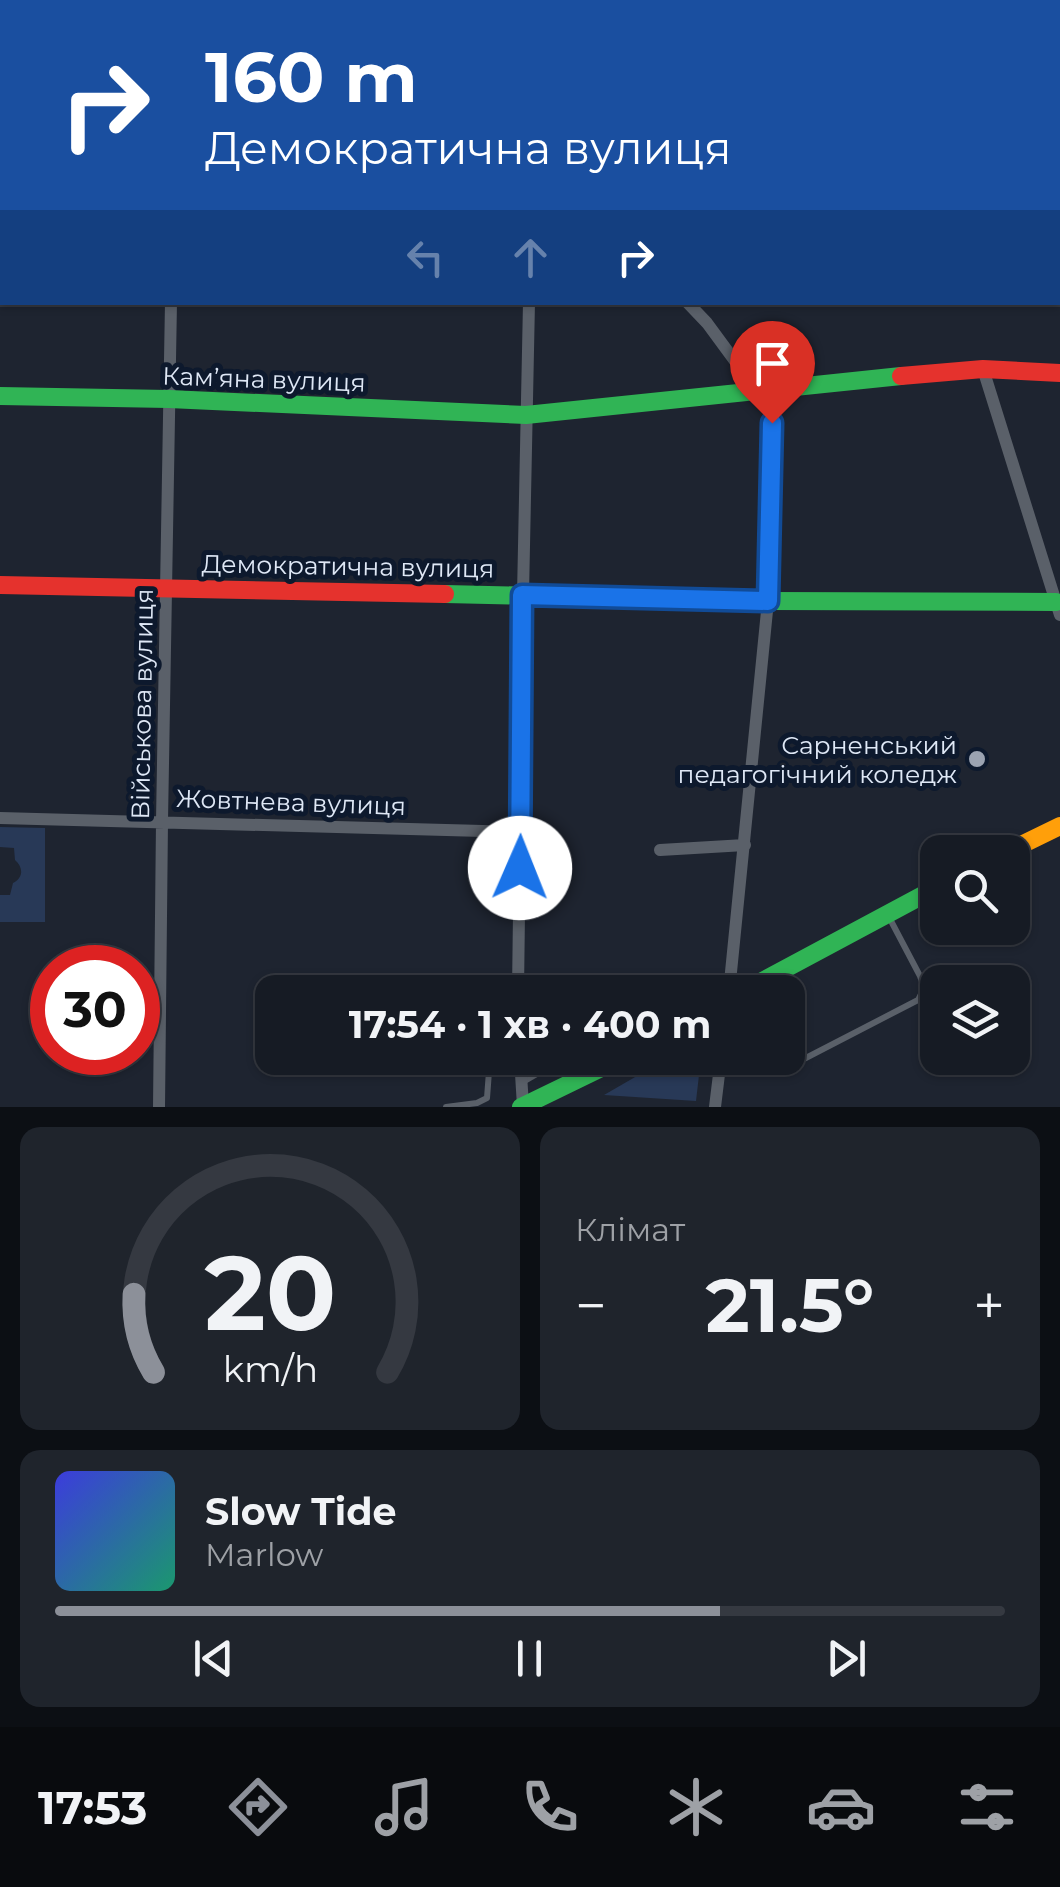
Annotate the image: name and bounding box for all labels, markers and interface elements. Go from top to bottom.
text: 160 m [205,34,418,120]
icon: right [40,40,170,170]
text: Демократична вулиця [205,120,732,175]
icon: left [398,230,453,285]
icon: ahead [503,230,558,285]
icon: right [608,230,663,285]
pin [730,321,815,424]
icon: arrive [745,336,800,391]
street label: Камʼяна вулиця [162,360,366,398]
street label: Демократична вулиця [201,548,495,584]
street label: Військова вулиця [125,588,159,820]
place label: Сарненський педагогічний коледж [678,730,957,789]
marker: Сарненський педагогічний коледж [966,748,988,770]
street label: Жовтнева вулиця [176,783,406,821]
position arrow [468,816,572,920]
map controls [920,835,1030,1075]
button: search [920,835,1030,945]
speed limit sign: 30 [30,945,160,1075]
button: layers [920,965,1030,1075]
text: 17:54 · 1 хв · 400 m [349,1001,711,1048]
text: Клімат [575,1210,685,1249]
text: 20 [204,1229,336,1356]
text: 21.5° [706,1259,874,1351]
text: − [575,1272,607,1339]
text: + [973,1272,1005,1339]
text: km/h [222,1347,318,1391]
text: Slow Tide [205,1488,397,1535]
text: Marlow [205,1535,323,1574]
icon: previous [186,1631,241,1686]
icon: pause [502,1631,557,1686]
icon: next [819,1631,874,1686]
icon: directions [223,1772,293,1842]
icon: music [369,1772,439,1842]
icon: phone [515,1772,585,1842]
icon: climate [661,1772,731,1842]
icon: car [806,1772,876,1842]
icon: filters [952,1772,1022,1842]
text: 17:53 [38,1780,148,1835]

